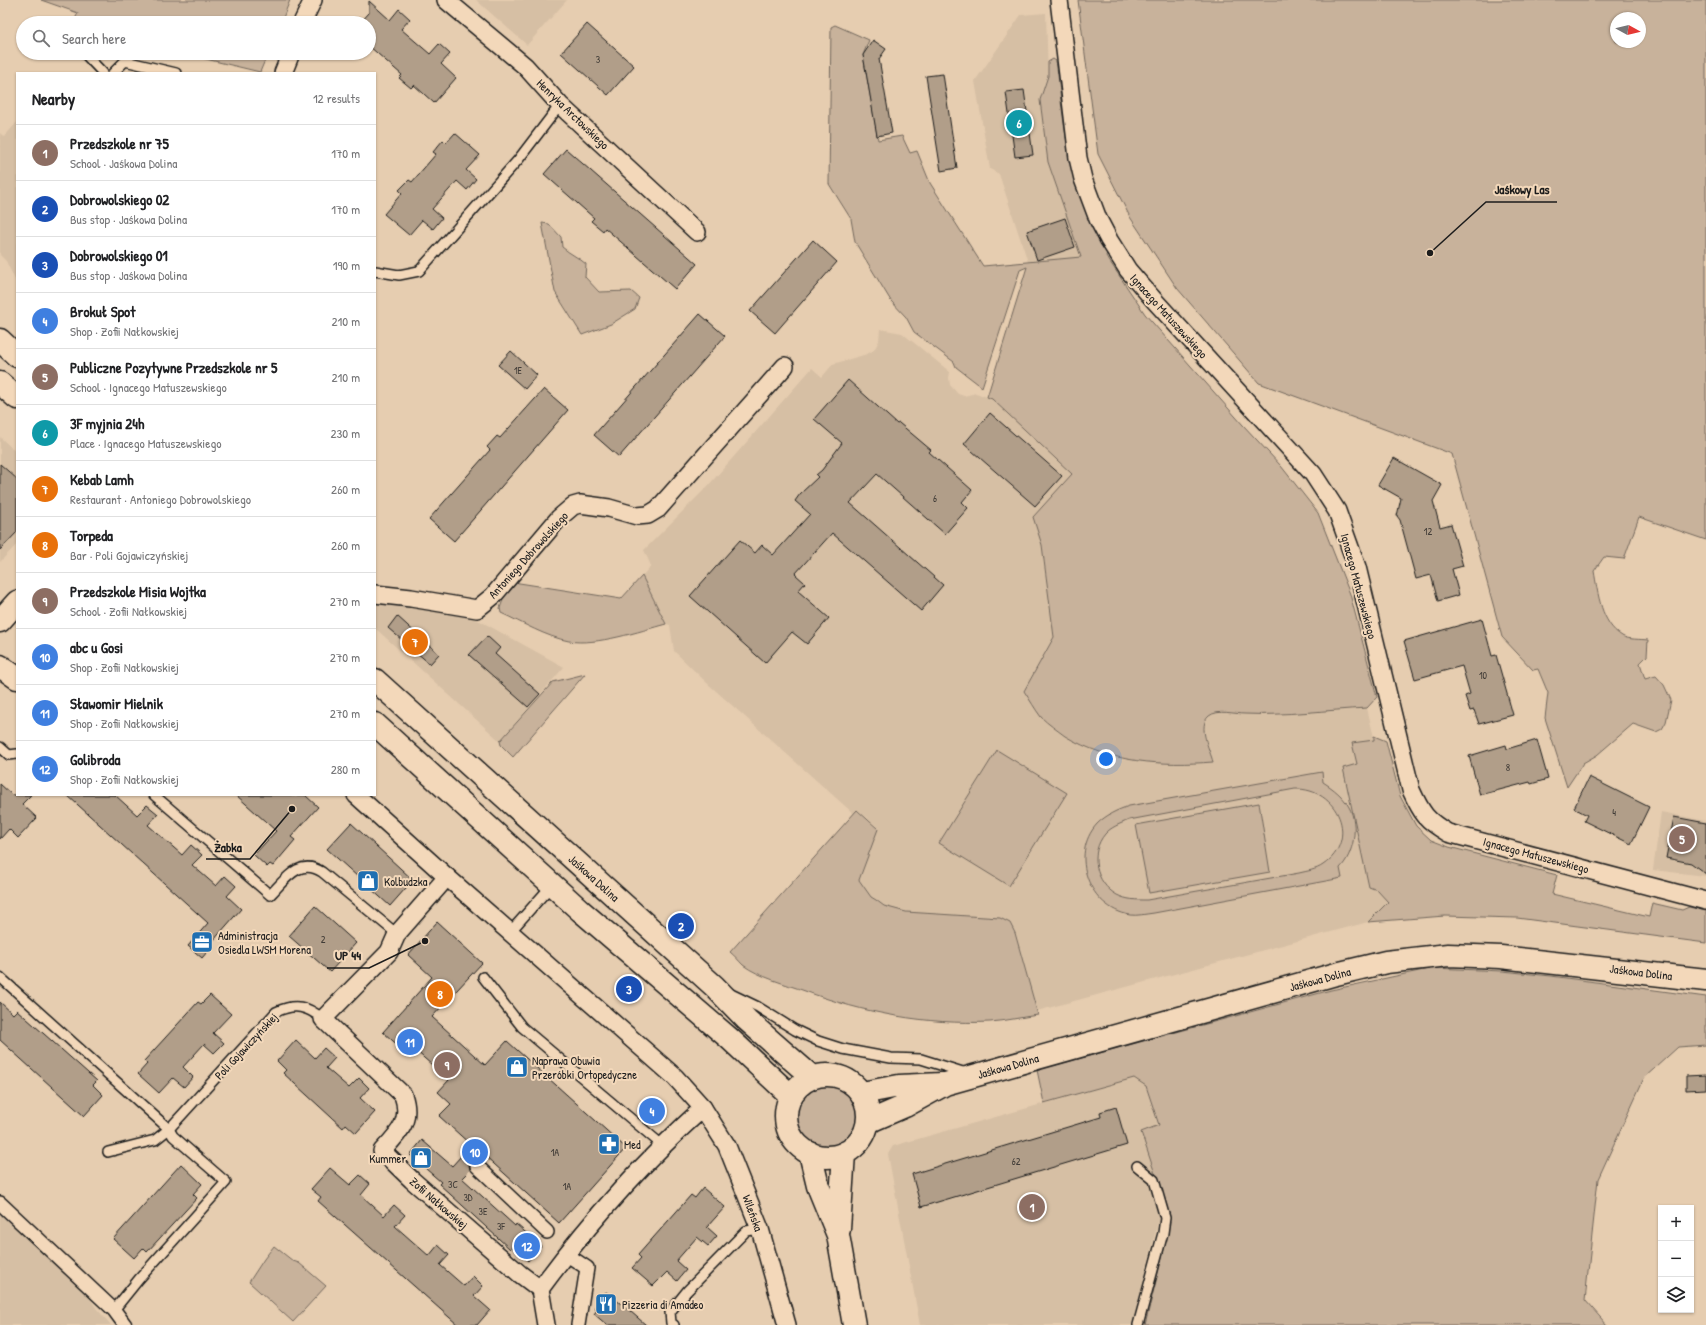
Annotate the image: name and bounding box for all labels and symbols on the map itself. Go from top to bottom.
north arrow [1610,12,1646,48]
house number: 3 [596,53,601,66]
street label: Henryka Arctowskiego [533,75,613,153]
pin: 6 [1006,108,1032,138]
callout: Jaśkowy Las [1486,177,1557,202]
text: Jaśkowy Las [1495,180,1550,199]
street label: Ignacego Matuszewskiego [1126,270,1212,362]
house number: 1E [514,364,523,377]
house number: 6 [933,492,937,505]
street label: Antoniego Dobrowolskiego [484,508,572,602]
house number: 12 [1424,525,1432,538]
street label: Ignacego Matuszewskiego [1337,531,1381,641]
pin: 7 [402,627,428,657]
house number: 10 [1479,669,1488,682]
your location [1096,749,1116,769]
house number: 8 [1506,761,1510,774]
house number: 4 [1612,806,1616,819]
pin: 5 [1669,824,1695,854]
street label: Ignacego Matuszewskiego [1481,833,1591,877]
callout: Żabka [206,834,250,859]
text: Żabka [214,838,243,856]
street label: Jaśkowa Dolina [565,851,623,906]
shop icon: Kolbudzka [355,868,381,894]
place label: Kolbudzka [384,873,428,890]
pin: 2 [668,911,694,941]
place label: Administracja Osiedla LWSM Morena [218,927,311,958]
office icon: Administracja Osiedla LWSM Morena [189,929,215,955]
house number: 2 [321,933,326,946]
callout: UP 44 [327,943,369,968]
text: UP 44 [335,946,361,964]
street label: Jaśkowa Dolina [1609,960,1674,984]
street label: Jaśkowa Dolina [1287,963,1353,995]
pin: 3 [616,974,642,1004]
pin: 8 [427,979,453,1009]
street label: Poli Gojawiczyńskiej [211,1009,282,1083]
pin: 11 [397,1027,423,1057]
street label: Jaśkowa Dolina [975,1049,1041,1083]
pin: 9 [434,1050,460,1080]
place label: Naprawa Obuwia Przeróbki Ortopedyczne [532,1052,637,1083]
shop icon: Naprawa Obuwia Przeróbki Ortopedyczne [504,1054,530,1080]
pin: 4 [639,1096,665,1126]
pharmacy icon: Med [596,1131,622,1157]
place label: Med [624,1136,641,1153]
pin: 10 [462,1137,488,1167]
shop icon: Kummer [408,1145,434,1171]
house number: 1A [551,1146,559,1159]
place label: Kummer [369,1150,406,1167]
house number: 62 [1012,1155,1021,1168]
street label: Zofii Nałkowskiej [406,1173,472,1233]
house number: 3C [448,1178,458,1191]
house number: 1A [563,1180,571,1193]
house number: 3D [463,1191,473,1204]
street label: Wileńska [739,1192,768,1234]
pin: 1 [1019,1192,1045,1222]
house number: 3E [479,1205,488,1218]
house number: 3F [497,1220,505,1233]
pin: 12 [514,1231,540,1261]
restaurant icon: Pizzeria di Amadeo [593,1291,619,1317]
place label: Pizzeria di Amadeo [622,1296,704,1313]

